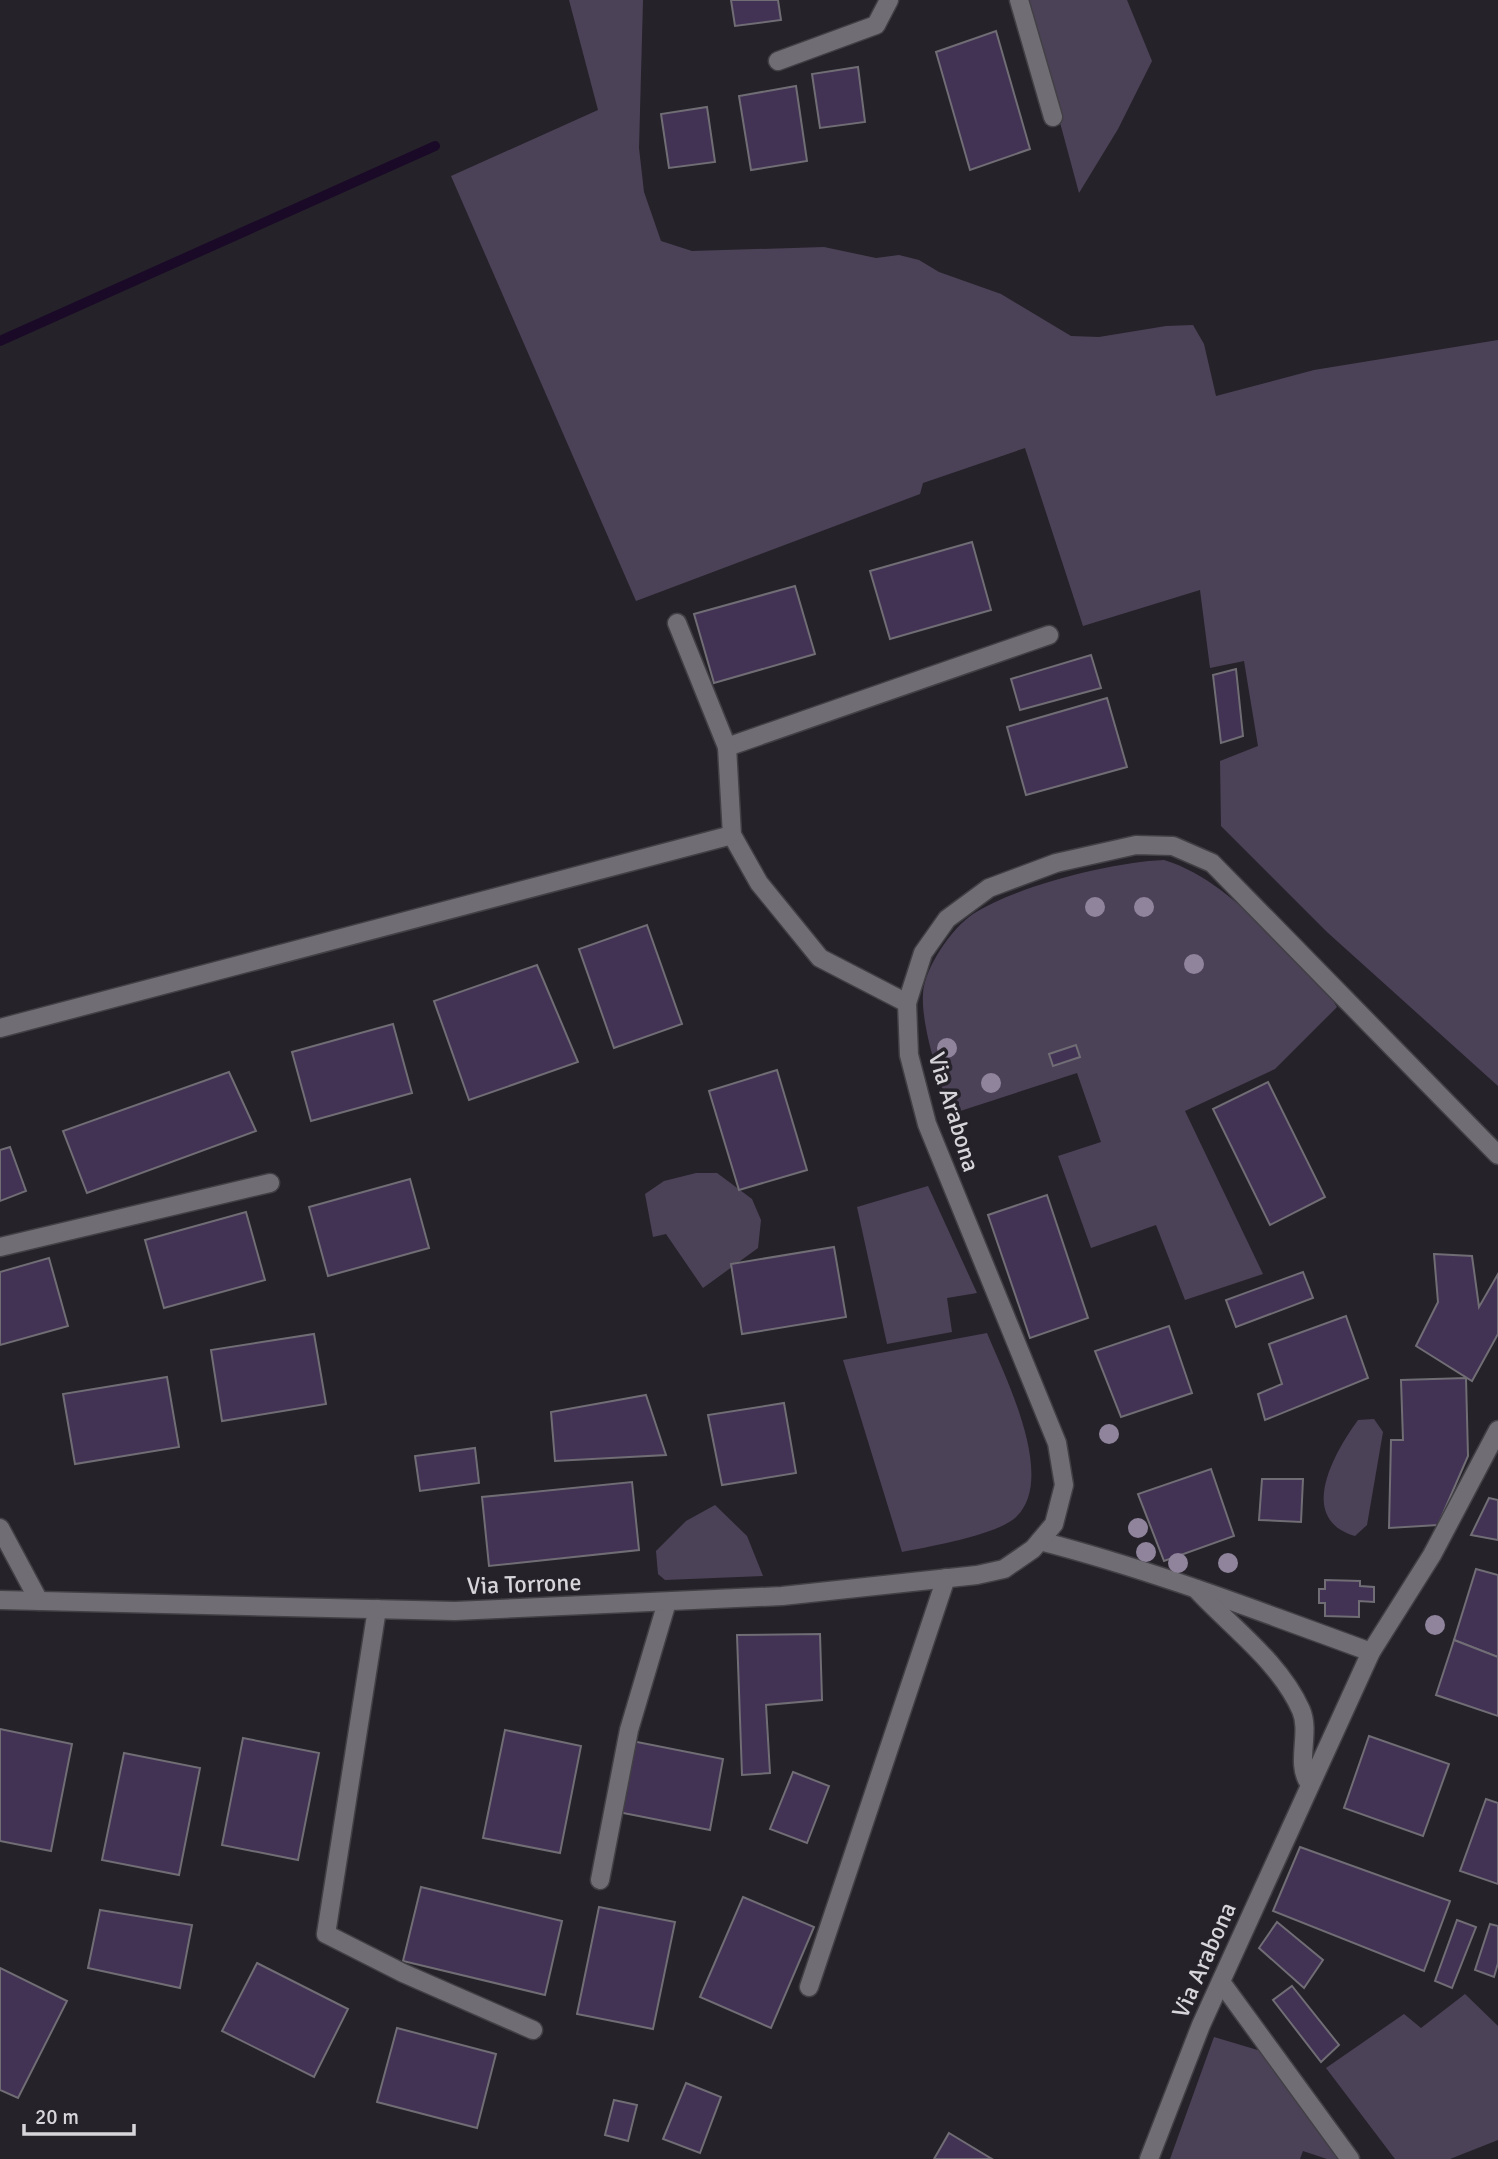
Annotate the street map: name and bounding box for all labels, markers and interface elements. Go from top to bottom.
street label: Via Arabona [922,1048,986,1176]
street label: Via Torrone [466,1567,582,1601]
street label: Via Arabona [1165,1897,1243,2023]
scale bar [24,2092,135,2136]
text: 20 m [35,2104,79,2130]

